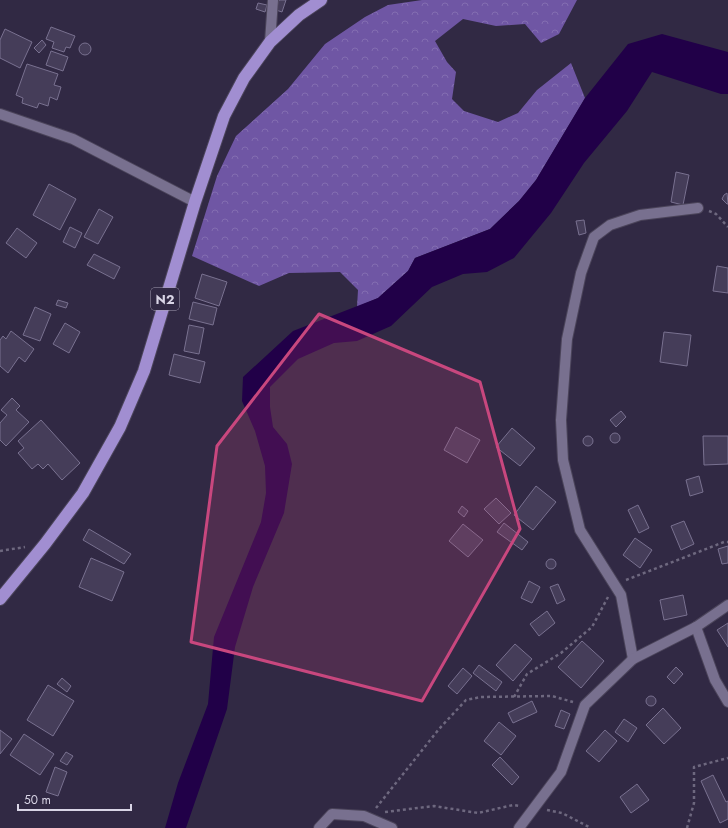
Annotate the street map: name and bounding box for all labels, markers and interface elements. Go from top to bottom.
road number: N2 [151,288,179,310]
scale bar [18,786,131,812]
text: 50 m [24,791,51,809]

